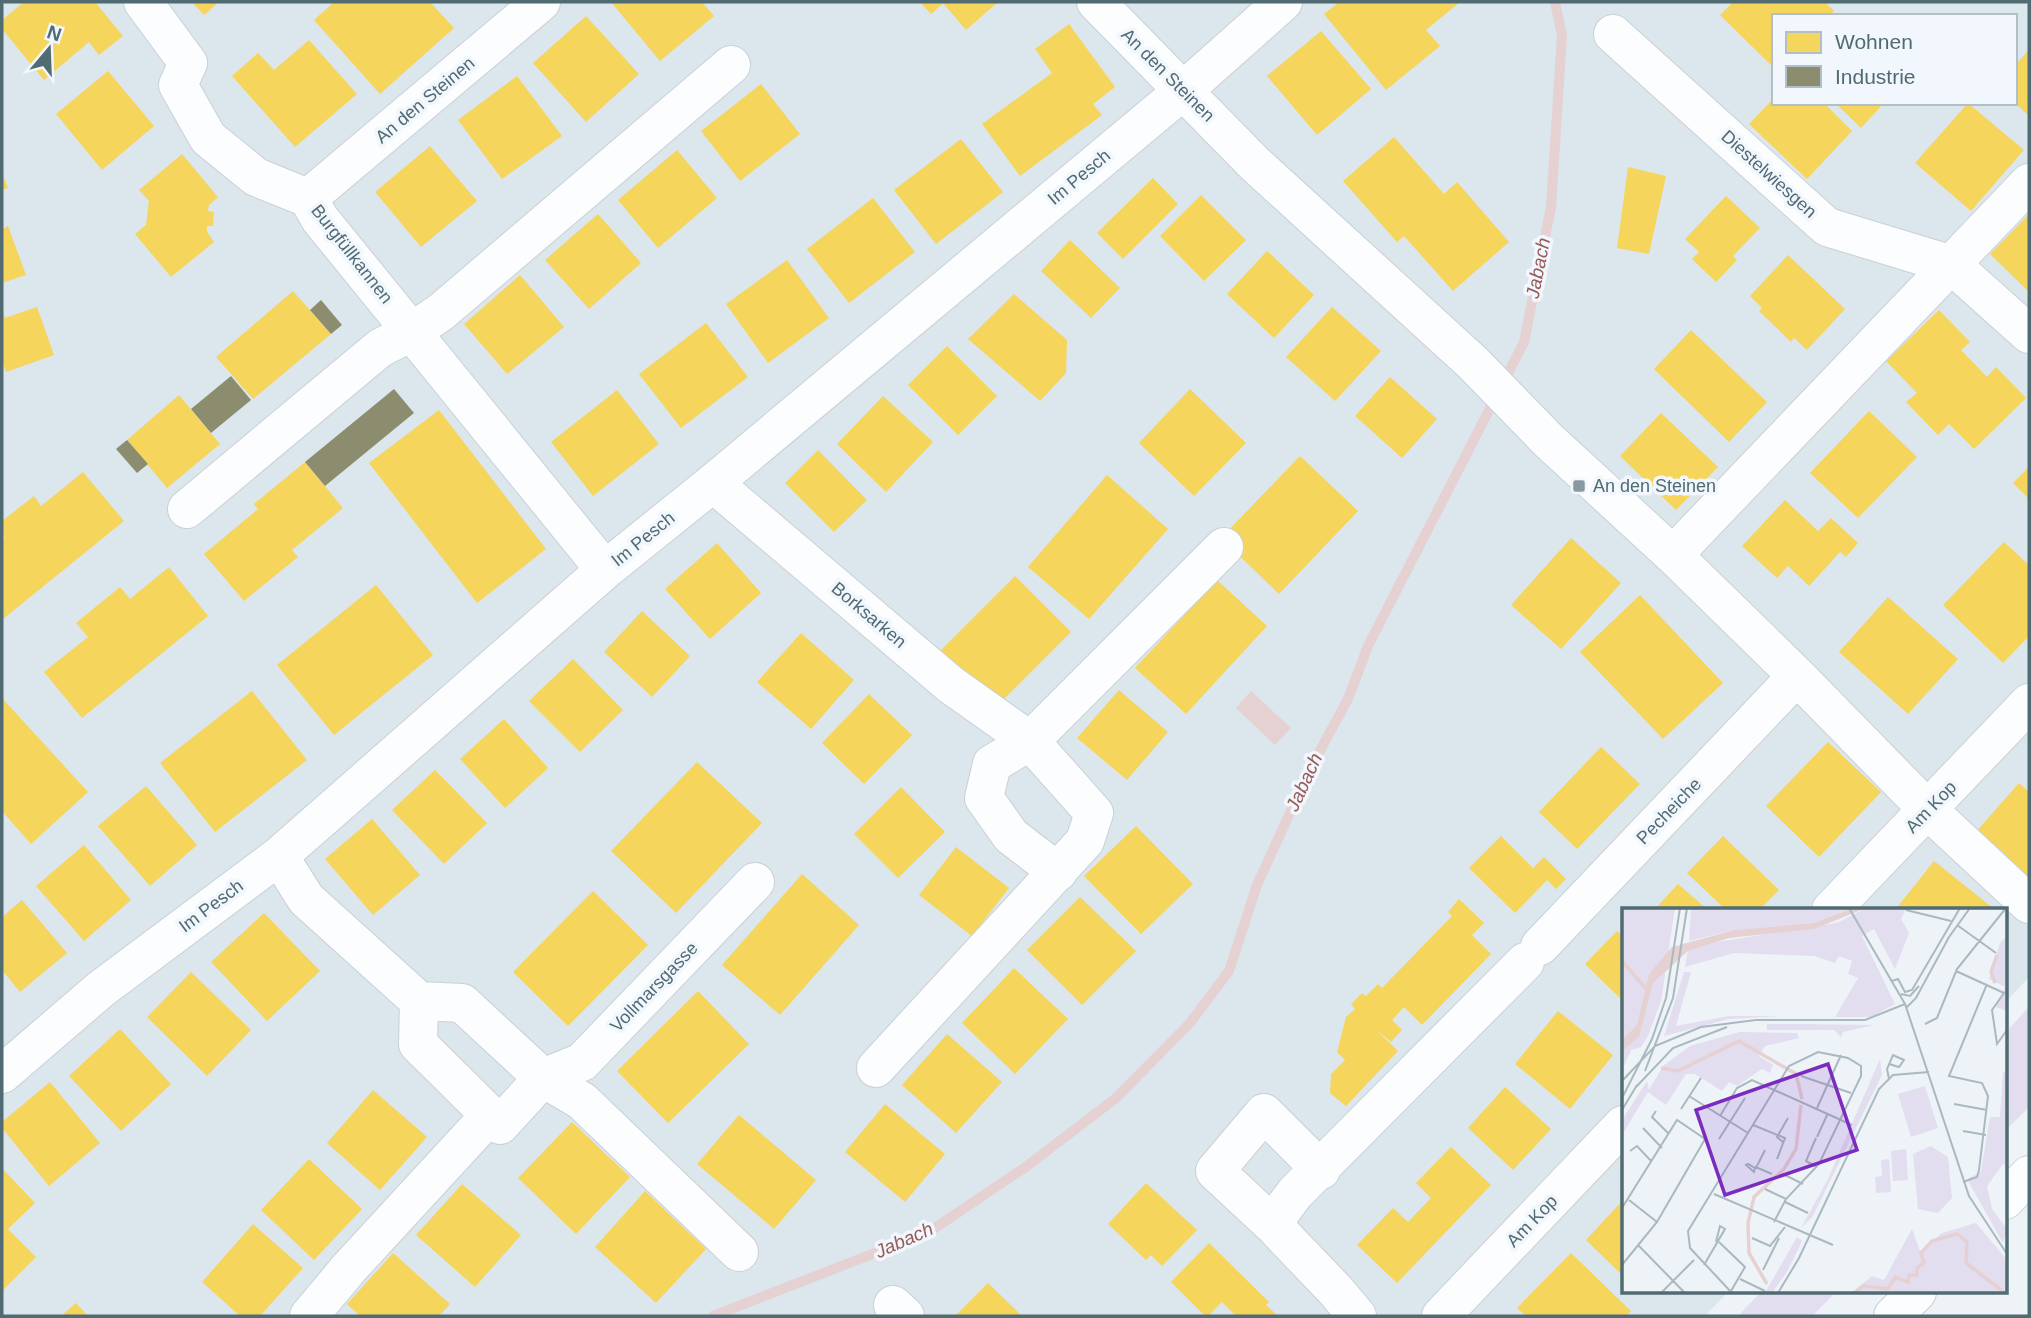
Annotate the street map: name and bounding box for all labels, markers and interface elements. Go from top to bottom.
north arrow [14,14,84,84]
legend [1772,14,2017,105]
text: N [44,21,64,46]
street label: An den Steinen [1117,24,1219,126]
text: Wohnen [1835,30,1913,53]
street label: An den Steinen [371,53,479,147]
text: Industrie [1835,65,1916,88]
street label: Diestelwiesgen [1717,126,1821,222]
street label: Im Pesch [1044,145,1114,209]
street label: Burgfüllkannen [307,201,397,307]
water label: Jabach [1522,236,1554,301]
place label: An den Steinen [1593,476,1716,496]
marker: An den Steinen [1571,478,1587,494]
street label: Im Pesch [608,508,678,570]
street label: Borksarken [828,578,910,652]
water label: Jabach [1281,750,1326,815]
street label: Pecheiche [1633,774,1705,848]
street label: Am Kop [1902,777,1960,837]
street label: Im Pesch [175,875,247,937]
inset map [1622,908,2007,1294]
street label: Vollmarsgasse [606,938,702,1036]
street label: Am Kop [1503,1191,1561,1251]
water label: Jabach [871,1218,936,1262]

